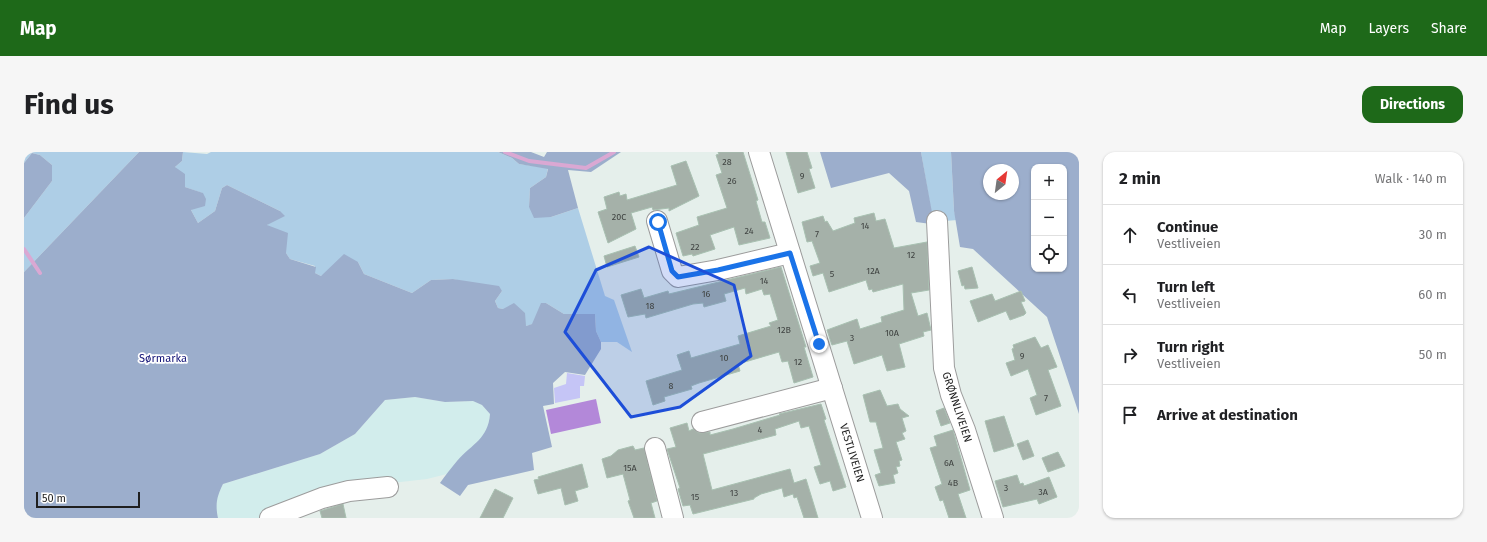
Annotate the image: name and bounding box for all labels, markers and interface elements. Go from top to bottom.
text: Map [20,17,57,40]
text: Map [1320,20,1346,37]
text: Layers [1368,20,1409,37]
text: Share [1431,20,1467,37]
button: Directions [1362,86,1463,123]
text: Find us [24,88,114,121]
house number: 28 [722,157,732,167]
north arrow [983,164,1019,200]
map controls [1031,164,1067,272]
button: + [1031,164,1067,200]
text: 2 min [1119,168,1161,189]
house number: 9 [800,171,805,181]
text: Walk · 140 m [1375,171,1447,186]
house number: 26 [727,176,737,186]
button: − [1031,200,1067,236]
house number: 20C [612,212,626,222]
route start [649,213,667,231]
text: Continue [1157,218,1218,236]
house number: 14 [861,221,870,231]
icon: ahead [1119,224,1141,246]
house number: 24 [744,226,754,236]
text: 30 m [1419,227,1447,242]
house number: 7 [815,229,819,239]
button: locate [1031,236,1067,272]
text: Vestliveien [1157,236,1221,251]
house number: 22 [691,242,699,252]
house number: 12 [907,250,915,260]
house number: 12A [866,266,881,276]
house number: 5 [830,269,835,279]
house number: 14 [760,276,769,286]
text: Turn left [1157,278,1215,296]
icon: left [1119,284,1141,306]
text: 60 m [1418,287,1447,302]
house number: 16 [702,289,711,299]
text: Vestliveien [1157,296,1221,311]
house number: 18 [646,301,654,311]
house number: 12B [777,325,791,335]
house number: 10A [885,328,900,338]
house number: 3 [850,333,854,343]
route end [810,335,828,353]
text: Turn right [1157,338,1224,356]
icon: right [1119,344,1141,366]
text: 50 m [1419,347,1447,362]
house number: 9 [1020,351,1025,361]
park label: Sørmarka [139,352,187,365]
house number: 10 [720,353,728,363]
text: Vestliveien [1157,356,1221,371]
house number: 12 [794,357,802,367]
street label: GRØNNLIVEIEN [939,370,975,444]
house number: 8 [669,381,674,391]
house number: 7 [1044,393,1048,403]
icon: arrive [1119,404,1141,426]
text: Arrive at destination [1157,406,1298,424]
street label: VESTLIVEIEN [837,422,867,484]
house number: 4 [758,425,763,435]
house number: 6A [944,458,955,468]
house number: 15A [623,463,638,473]
house number: 4B [948,478,959,488]
house number: 3 [1004,483,1008,493]
house number: 3A [1038,487,1049,497]
house number: 13 [730,488,738,498]
scale bar [36,490,140,509]
text: 50 m [42,492,66,505]
house number: 15 [691,492,700,502]

